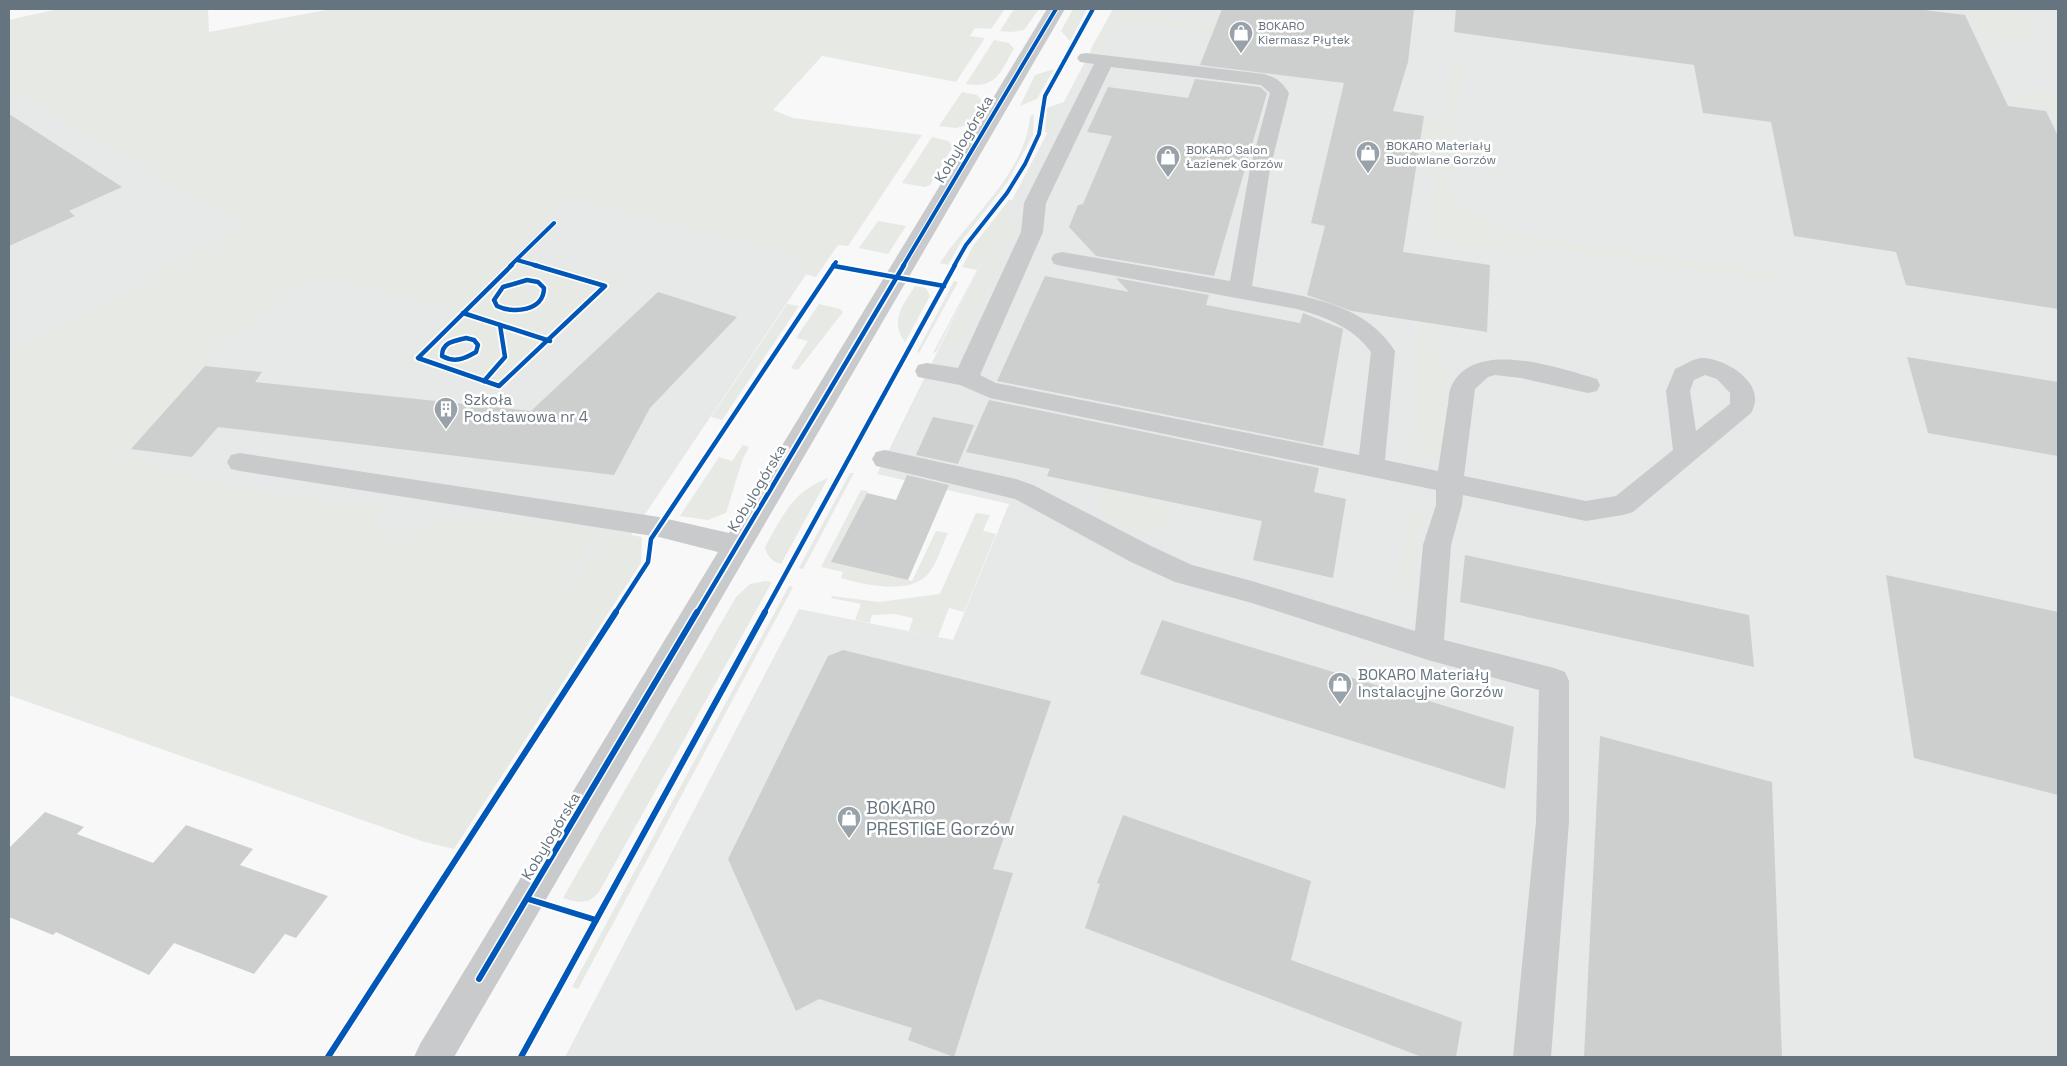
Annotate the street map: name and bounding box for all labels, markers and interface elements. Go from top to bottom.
place label: BOKARO Kiermasz Płytek [1258,18,1351,48]
shop icon: BOKARO Kiermasz Płytek [1228,20,1254,54]
street label: Kobylogórska [930,91,997,186]
place label: BOKARO Materiały Budowlane Gorzów [1386,138,1496,168]
shop icon: BOKARO Materiały Budowlane Gorzów [1355,140,1381,174]
place label: BOKARO Salon Łazienek Gorzów [1186,142,1283,172]
shop icon: BOKARO Salon Łazienek Gorzów [1155,144,1181,178]
place label: Szkoła Podstawowa nr 4 [464,390,588,426]
building icon: Szkoła Podstawowa nr 4 [433,396,459,430]
street label: Kobylogórska [723,440,790,535]
place label: BOKARO Materiały Instalacyjne Gorzów [1358,665,1503,701]
shop icon: BOKARO Materiały Instalacyjne Gorzów [1327,671,1353,705]
street label: Kobylogórska [517,788,584,883]
place label: BOKARO PRESTIGE Gorzów [866,796,1015,840]
shop icon: BOKARO PRESTIGE Gorzów [836,805,862,839]

